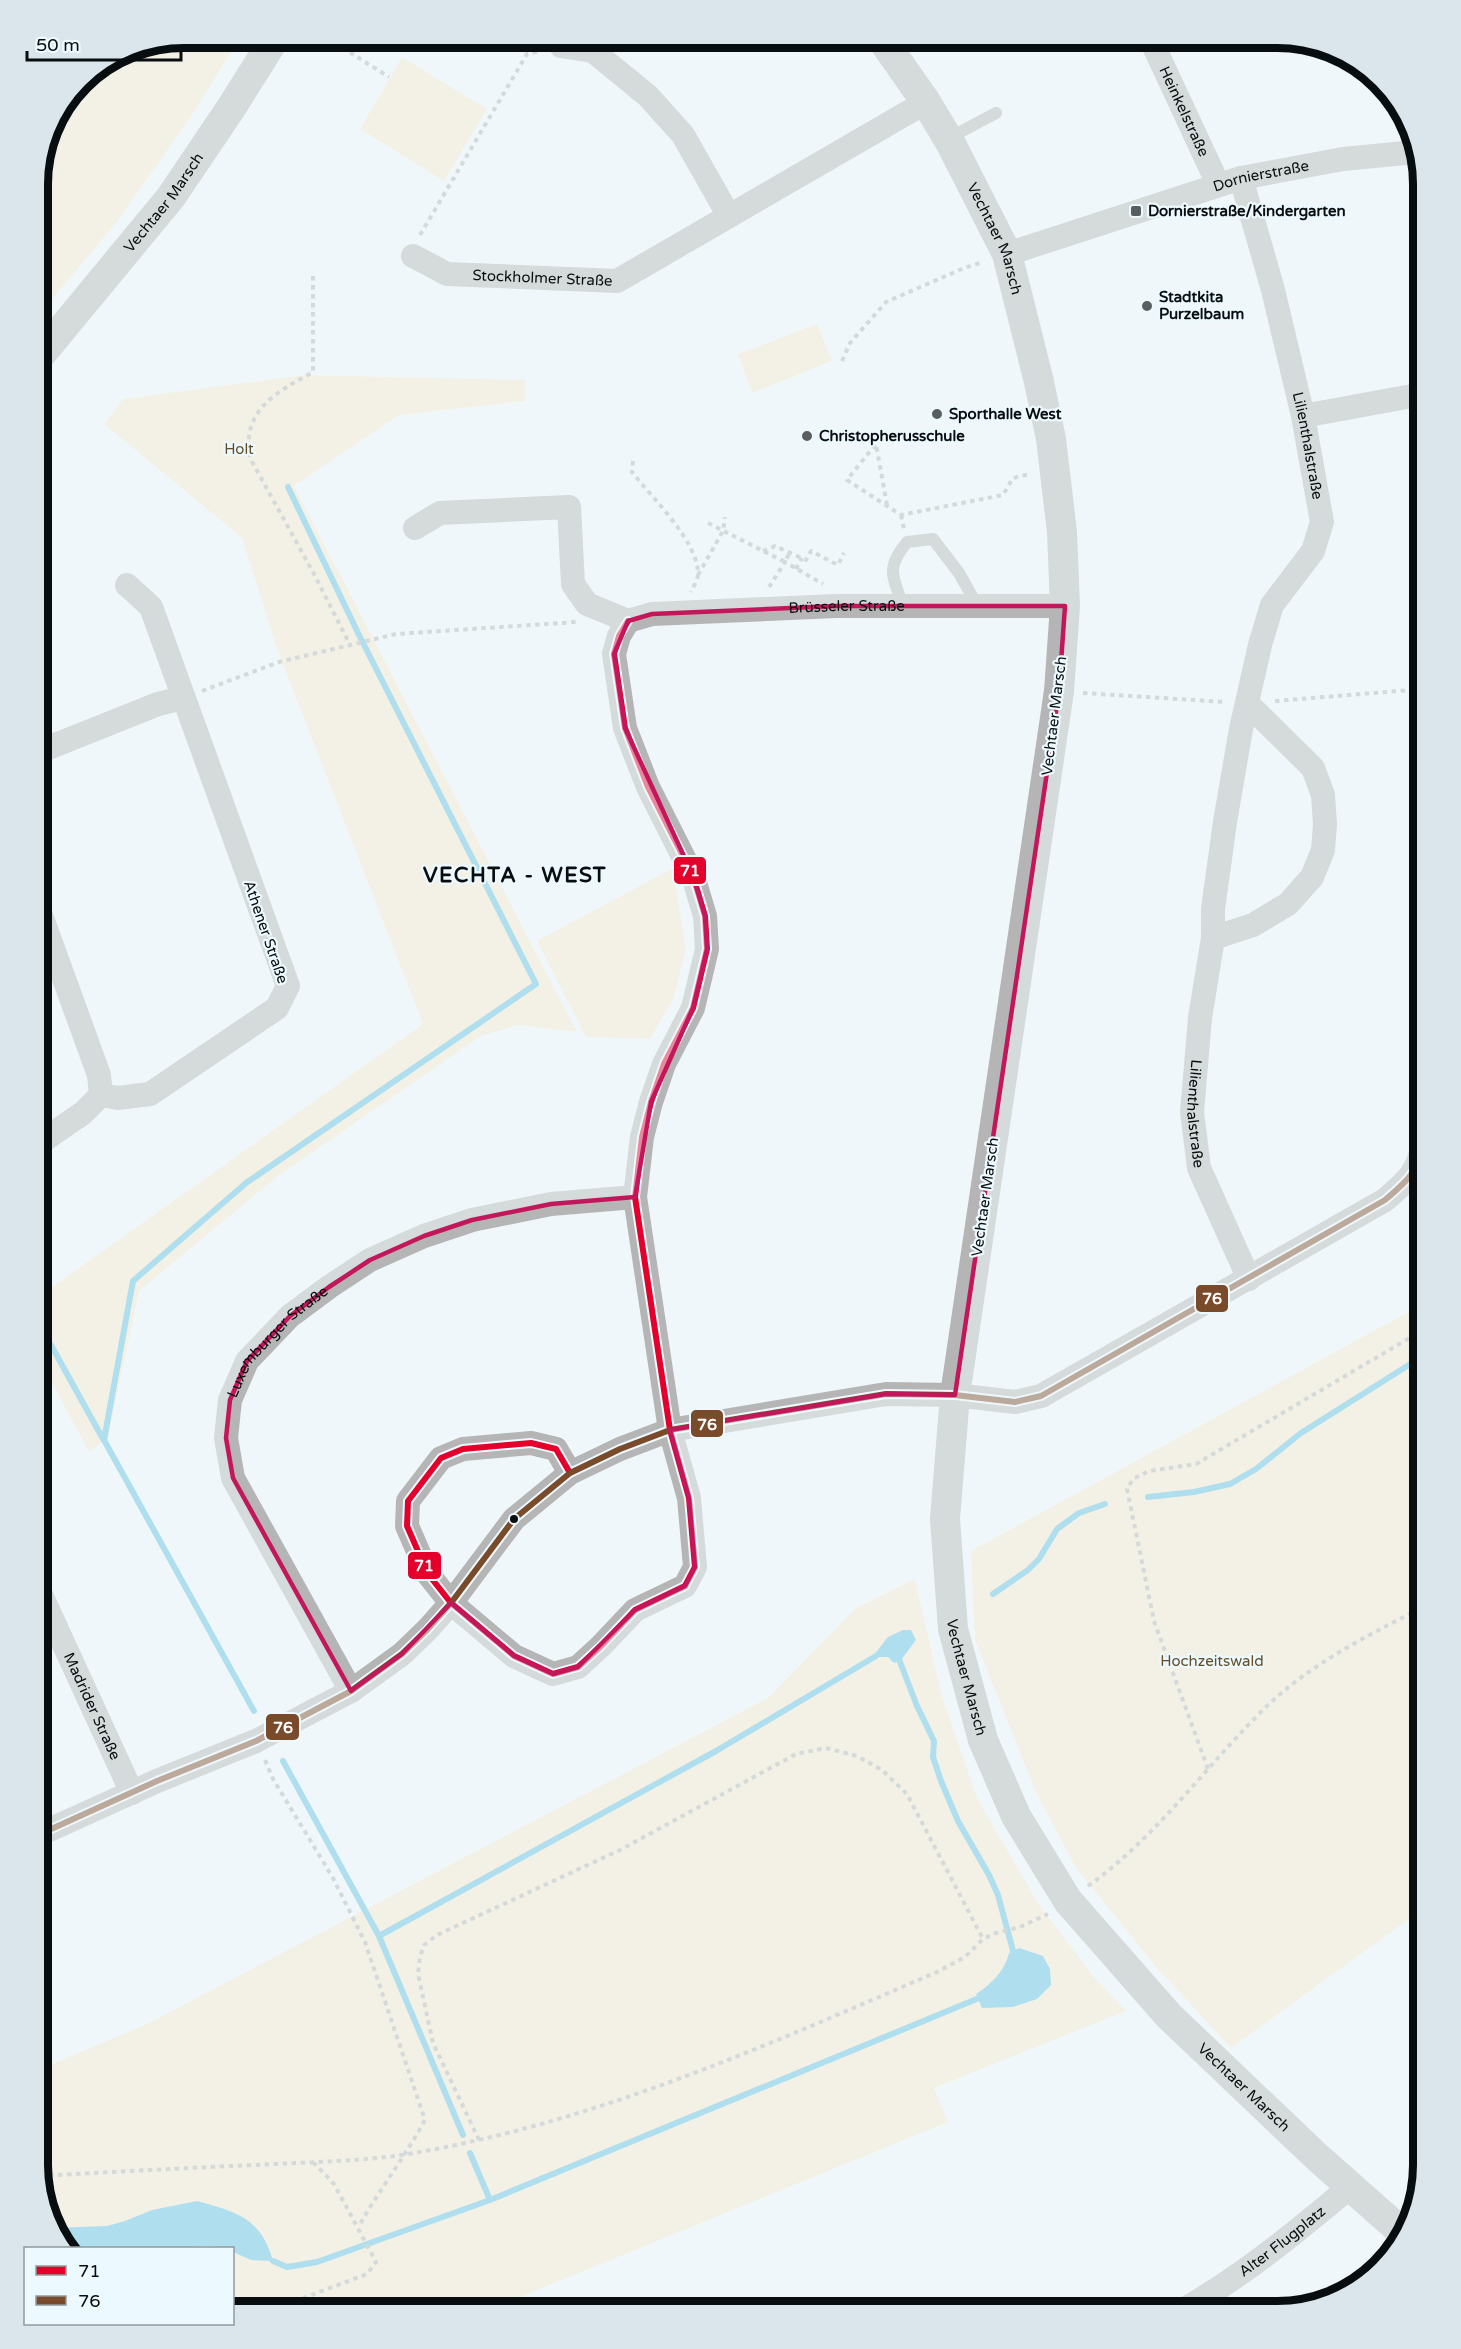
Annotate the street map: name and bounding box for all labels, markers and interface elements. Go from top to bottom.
scale bar [27,24,182,62]
text: 50 m [36,34,80,56]
street label: Heinkelstraße [1155,63,1213,159]
street label: Vechtaer Marsch [120,149,207,256]
street label: Dornierstraße [1211,157,1310,195]
street label: Vechtaer Marsch [963,180,1026,297]
place label: Dornierstraße/Kindergarten [1148,202,1346,221]
marker: Dornierstraße/Kindergarten [1129,204,1143,218]
street label: Stockholmer Straße [472,266,613,290]
place label: Stadtkita Purzelbaum [1159,288,1244,323]
marker: Stadtkita Purzelbaum [1140,299,1154,313]
street label: Lilienthalstraße [1289,390,1327,501]
place label: Sporthalle West [949,405,1062,424]
marker: Sporthalle West [930,407,944,421]
place label: Christopherusschule [819,427,965,446]
marker: Christopherusschule [800,429,814,443]
park label: Holt [224,440,254,458]
street label: Brüsseler Straße [788,597,905,617]
street label: Vechtaer Marsch [1038,655,1070,777]
line badge: 71 [673,856,707,885]
text: 71 [680,861,700,881]
district label: VECHTA - WEST [423,863,607,888]
street label: Athener Straße [240,878,292,986]
street label: Lilienthalstraße [1183,1059,1208,1169]
street label: Vechtaer Marsch [968,1136,1002,1258]
street label: Luxemburger Straße [223,1282,331,1400]
line badge: 76 [1195,1284,1229,1313]
text: 76 [1202,1289,1222,1309]
line badge: 76 [690,1409,724,1438]
text: 76 [697,1415,717,1435]
unlabelled marker [508,1513,520,1525]
line badge: 71 [407,1551,442,1580]
text: 71 [414,1556,434,1576]
street label: Vechtaer Marsch [943,1618,990,1738]
street label: Madrider Straße [60,1650,125,1763]
park label: Hochzeitswald [1160,1652,1264,1670]
line badge: 76 [265,1713,300,1741]
text: 76 [273,1718,293,1738]
street label: Vechtaer Marsch [1194,2039,1294,2135]
street label: Alter Flugplatz [1235,2202,1329,2281]
legend [24,2247,234,2325]
text: 71 [78,2260,101,2282]
text: 76 [78,2290,101,2312]

